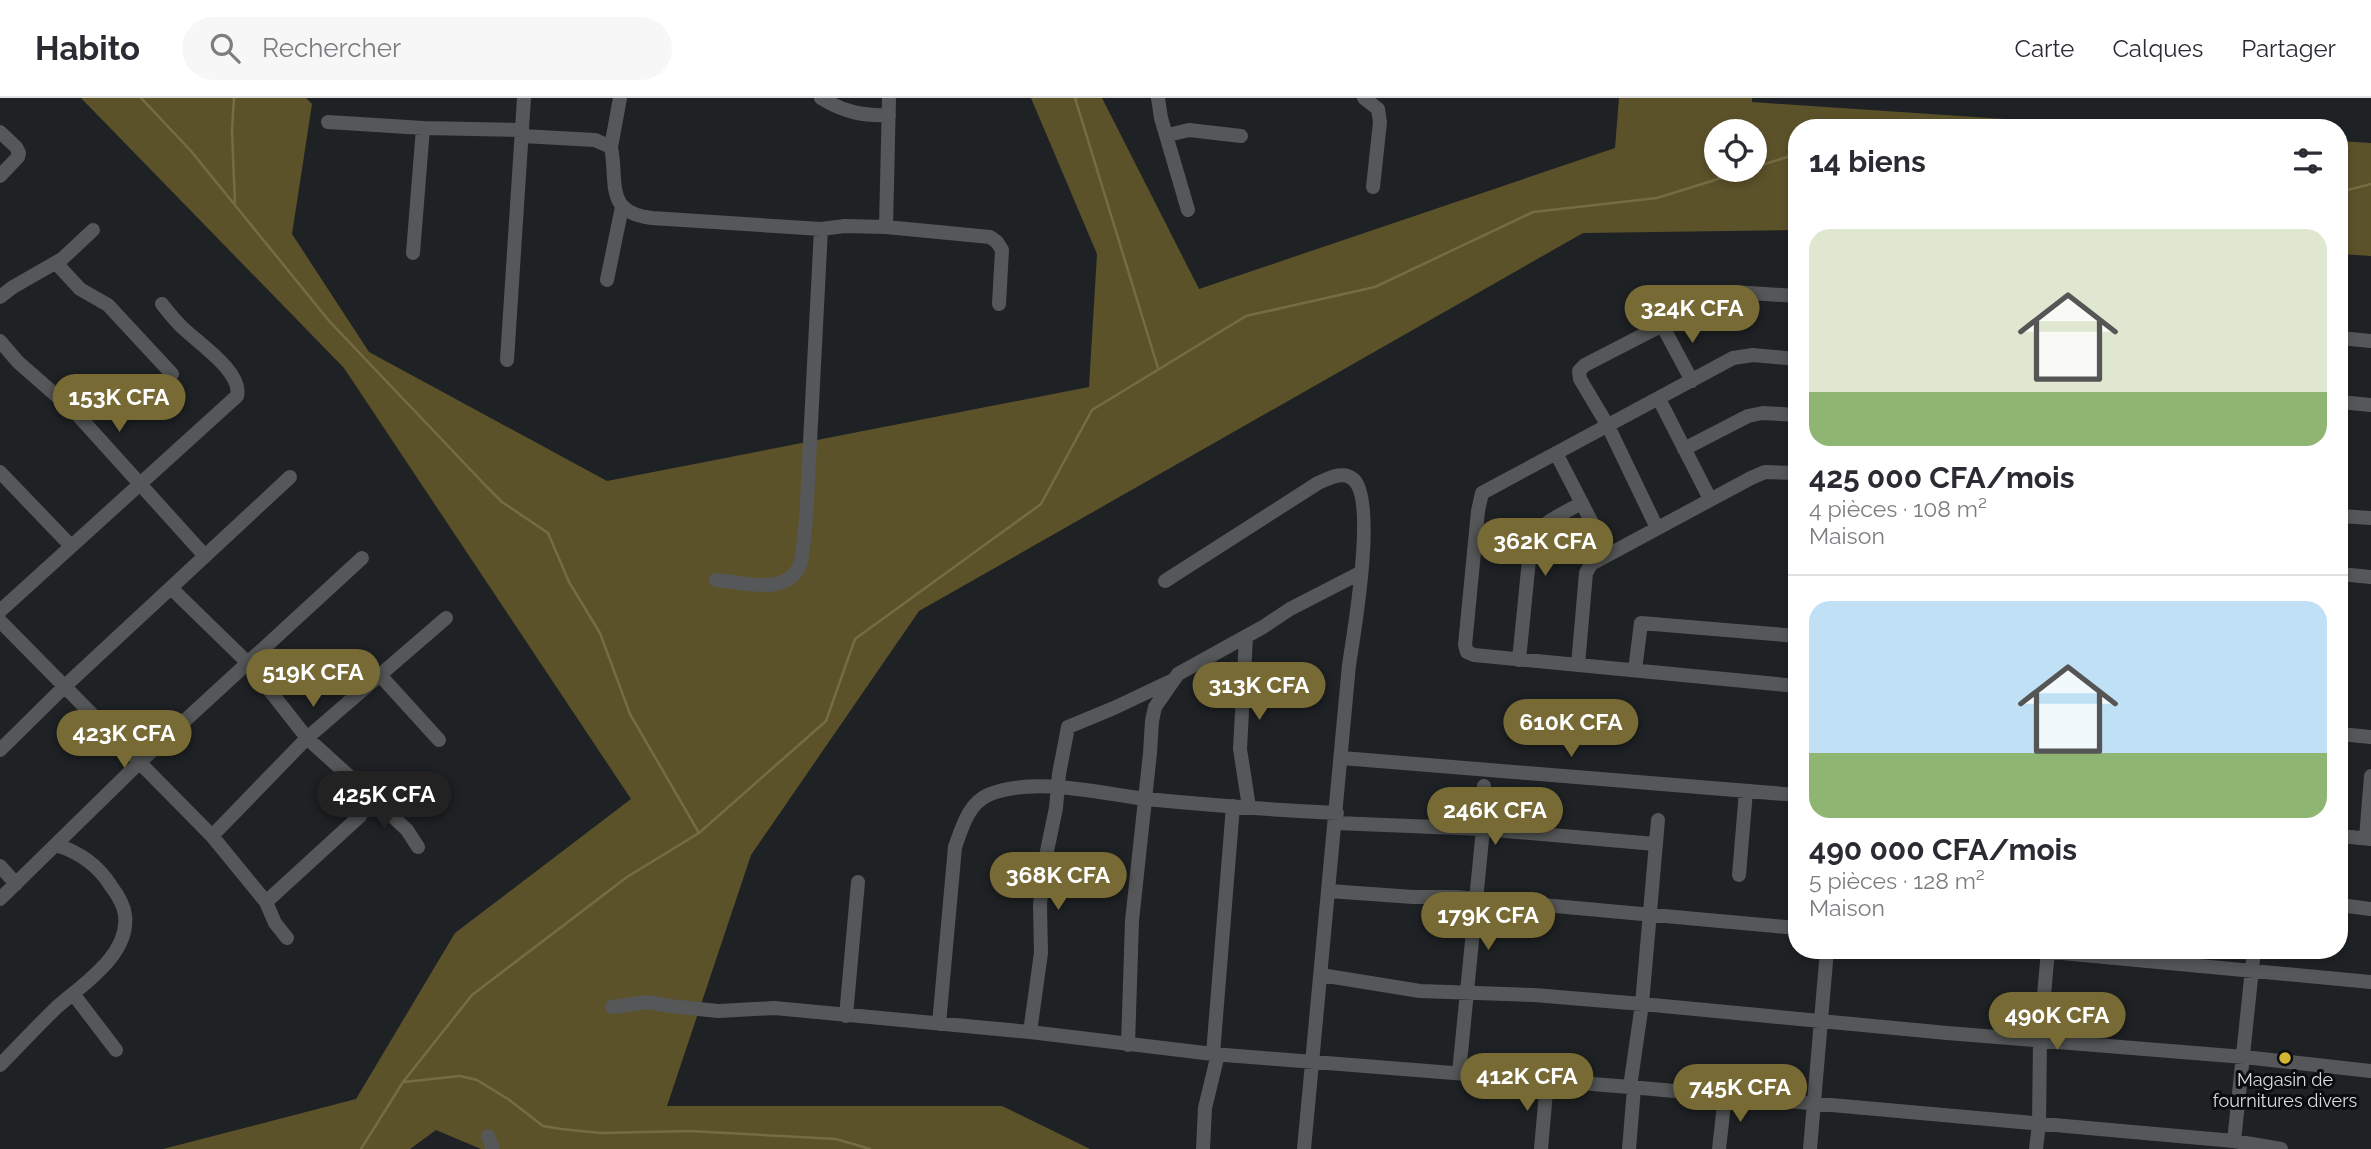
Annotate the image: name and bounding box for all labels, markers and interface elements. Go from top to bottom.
search box [182,17,672,80]
text: Habito [35,29,140,68]
icon: search [206,29,244,67]
text: Rechercher [262,33,401,63]
text: Carte [2015,34,2074,63]
text: Calques [2112,34,2203,63]
text: Partager [2241,34,2336,63]
map controls [1704,119,1767,182]
button: locate [1704,119,1767,182]
icon: filters [2289,142,2327,180]
text: 14 biens [1809,144,1926,179]
icon: home [2005,274,2131,400]
pin: 324K CFA [1620,286,1764,345]
text: 324K CFA [1641,294,1743,321]
pin: 153K CFA [47,374,191,434]
text: 153K CFA [69,383,169,410]
text: 425 000 CFA/mois [1809,460,2075,495]
text: 4 pièces · 108 m² [1809,495,1987,522]
pin: 362K CFA [1473,518,1617,578]
text: Maison [1809,522,1885,549]
text: 362K CFA [1493,527,1597,554]
icon: home [2005,646,2131,772]
pin: 519K CFA [241,650,385,709]
text: 519K CFA [262,658,364,685]
pin: 313K CFA [1187,662,1331,722]
text: 313K CFA [1209,671,1309,698]
pin: 610K CFA [1499,700,1643,759]
text: 610K CFA [1519,708,1623,735]
pin: 423K CFA [52,710,196,770]
text: 423K CFA [73,719,175,746]
pin: 425K CFA [312,772,456,831]
text: 425K CFA [333,780,435,807]
pin: 246K CFA [1423,788,1567,847]
text: 246K CFA [1443,796,1547,823]
text: 490 000 CFA/mois [1809,832,2077,867]
pin: 368K CFA [986,852,1130,912]
text: 368K CFA [1006,861,1110,888]
text: 5 pièces · 128 m² [1809,867,1985,894]
pin: 179K CFA [1416,892,1560,952]
text: Maison [1809,894,1885,921]
text: 179K CFA [1437,901,1539,928]
pin: 490K CFA [1985,992,2129,1052]
text: 490K CFA [2005,1001,2109,1028]
marker: Magasin de fournitures divers [2277,1050,2293,1066]
pin: 412K CFA [1455,1054,1599,1113]
text: 412K CFA [1476,1062,1578,1089]
pin: 745K CFA [1668,1065,1812,1124]
place label: Magasin de fournitures divers [2213,1069,2357,1111]
text: 745K CFA [1689,1073,1791,1100]

